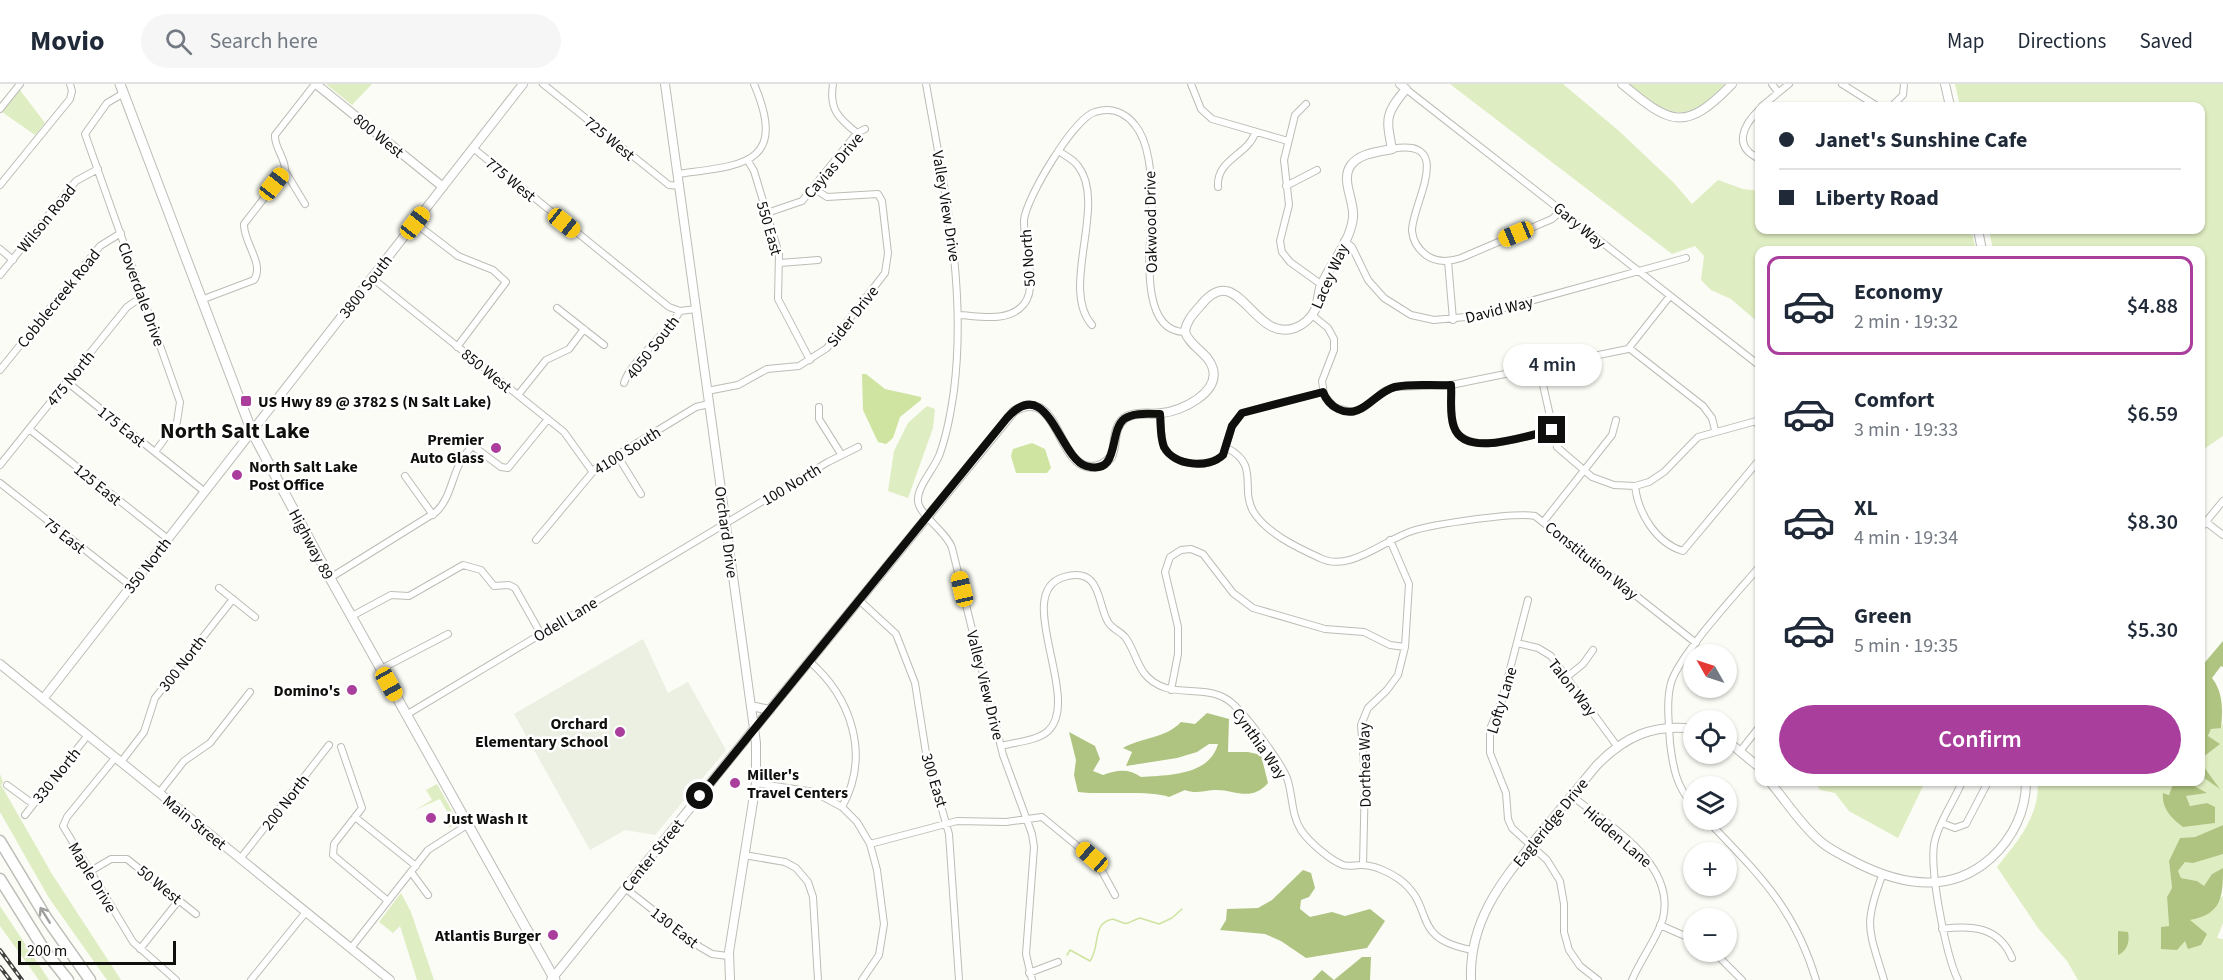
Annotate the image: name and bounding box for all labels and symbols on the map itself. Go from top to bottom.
street label: 800 West [348,109,409,163]
street label: 725 West [579,112,640,166]
street label: Cayias Drive [799,128,869,204]
street label: Valley View Drive [926,149,966,263]
street label: 775 West [480,153,541,207]
car [256,164,292,204]
street label: Oakwood Drive [1139,171,1163,273]
street label: Wilson Road [12,180,81,258]
street label: Gary Way [1548,197,1611,255]
street label: 550 East [751,199,787,258]
car [397,203,433,243]
car [544,205,584,241]
car [1496,219,1536,249]
street label: 50 North [1015,228,1041,288]
street label: Cloverdale Drive [112,239,170,350]
street label: Lacey Way [1306,240,1354,313]
street label: Cobblecreek Road [12,244,106,353]
street label: 3800 South [334,250,398,323]
street label: Sider Drive [822,281,884,352]
street label: David Way [1463,291,1536,329]
street label: 4050 South [621,311,685,384]
callout: 4 min [1502,343,1602,385]
street label: 850 West [456,344,517,398]
street label: 475 North [42,346,100,411]
place label: US Hwy 89 @ 3782 S (N Salt Lake) [258,391,492,413]
marker: US Hwy 89 @ 3782 S (N Salt Lake) [239,394,253,408]
street label: 175 East [93,401,150,453]
district label: North Salt Lake [160,415,310,447]
route end [1538,416,1565,443]
street label: 4100 South [590,422,665,480]
place label: Premier Auto Glass [409,429,485,469]
marker: Premier Auto Glass [489,441,503,455]
place label: North Salt Lake Post Office [249,456,358,496]
street label: 100 North [758,458,825,511]
street label: 125 East [69,459,126,511]
marker: North Salt Lake Post Office [230,468,244,482]
street label: Orchard Drive [709,485,743,579]
street label: Highway 89 [283,505,339,584]
street label: 75 East [39,513,90,559]
street label: Constitution Way [1540,516,1643,606]
street label: 350 North [119,533,177,598]
car [949,569,975,609]
street label: Odell Lane [529,592,602,648]
street label: Valley View Drive [961,628,1009,742]
street label: 300 North [154,631,212,696]
north arrow [1683,644,1737,698]
street label: Talon Way [1543,654,1602,722]
car [372,664,406,704]
street label: Lofty Lane [1481,664,1523,736]
place label: Domino's [273,680,340,702]
marker: Domino's [345,683,359,697]
street label: Cynthia Way [1227,704,1292,784]
place label: Orchard Elementary School [475,713,608,753]
street label: Dorthea Way [1353,722,1377,808]
marker: Orchard Elementary School [613,725,627,739]
street label: 330 North [28,743,86,808]
street label: 300 East [915,751,953,811]
place label: Miller's Travel Centers [747,764,848,804]
street label: 200 North [257,770,315,835]
street label: Eagleridge Drive [1508,773,1594,872]
marker: Miller's Travel Centers [728,776,742,790]
route start [686,782,713,809]
street label: Main Street [158,790,231,856]
street label: Hidden Lane [1578,801,1657,873]
place label: Just Wash It [443,808,528,830]
marker: Just Wash It [424,811,438,825]
street label: Center Street [617,814,689,897]
street label: Maple Drive [63,838,122,917]
car [1073,838,1111,876]
street label: 50 West [132,860,187,910]
street label: 130 East [646,902,703,954]
one-way arrow [38,907,50,924]
place label: Atlantis Burger [434,925,542,947]
marker: Atlantis Burger [546,928,560,942]
scale bar [18,938,176,966]

